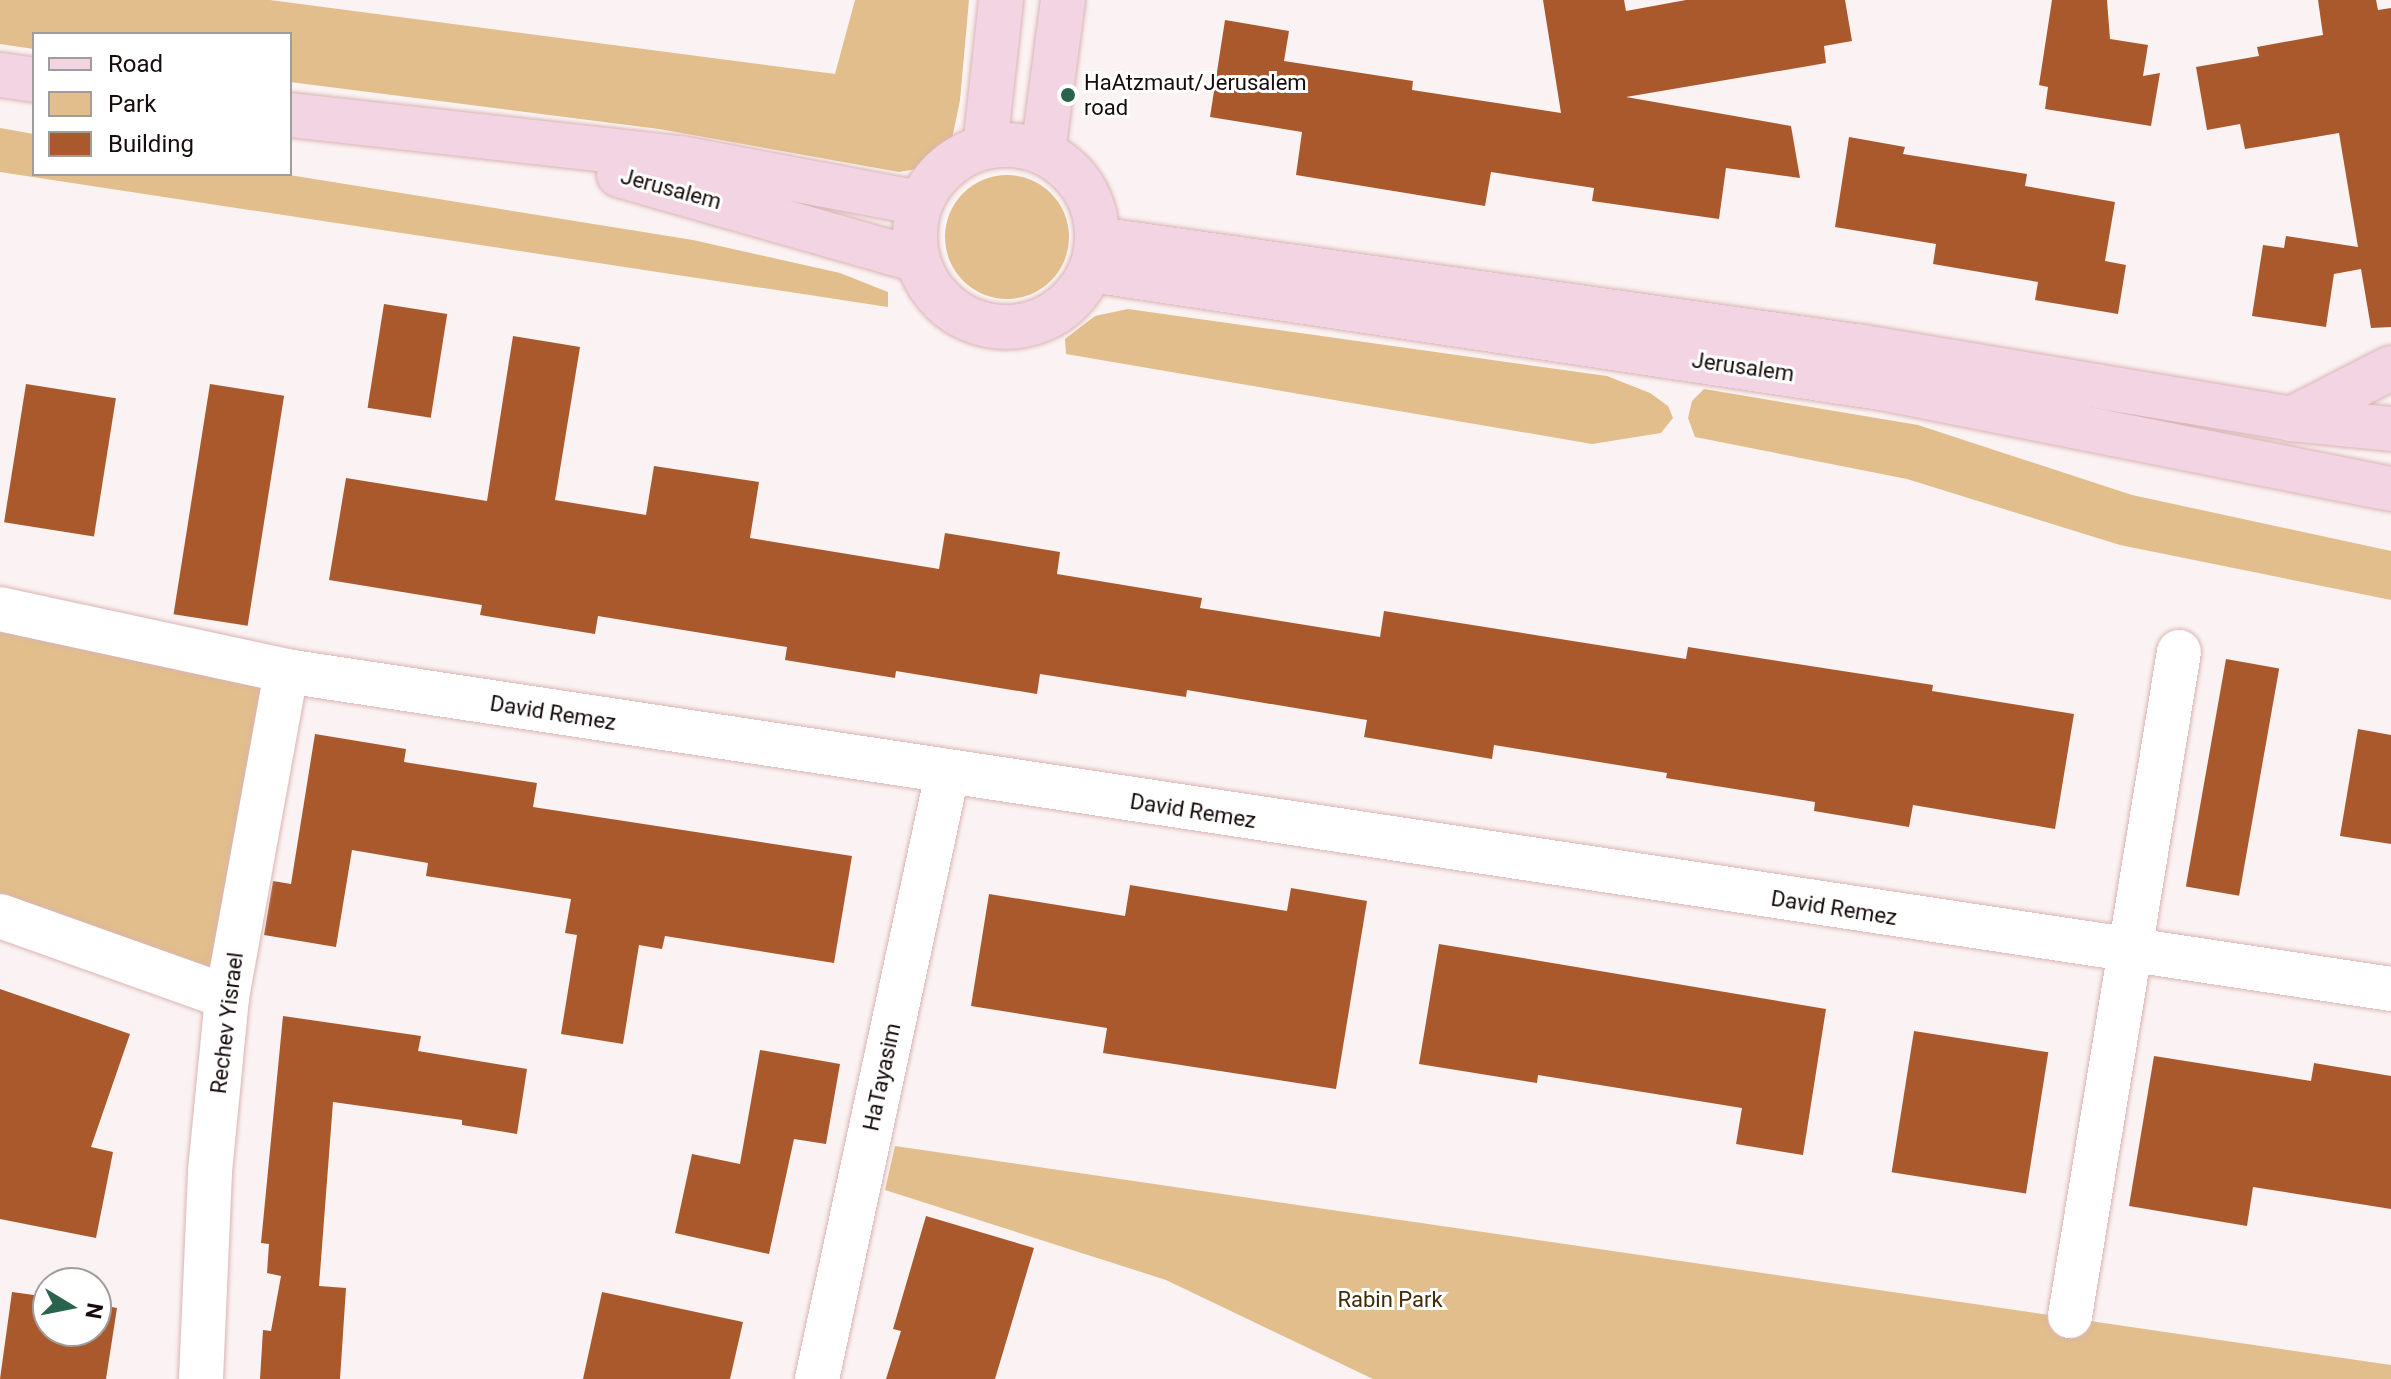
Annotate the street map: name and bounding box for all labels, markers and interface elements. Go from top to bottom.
legend [32,32,292,176]
text: Road [108,50,163,78]
place label: HaAtzmaut/Jerusalem road [1084,69,1307,120]
marker: HaAtzmaut/Jerusalem road [1059,86,1077,104]
text: Park [108,90,156,118]
text: Building [108,130,194,158]
street label: Jerusalem [618,163,724,215]
street label: Jerusalem [1690,347,1796,387]
street label: David Remez [488,690,618,736]
street label: David Remez [1128,788,1258,834]
street label: David Remez [1769,885,1899,931]
street label: Rechev Yisrael [205,951,249,1095]
street label: HaTayasim [858,1021,906,1133]
north arrow [32,1267,112,1347]
park label: Rabin Park [1337,1287,1443,1313]
text: N [80,1301,108,1321]

